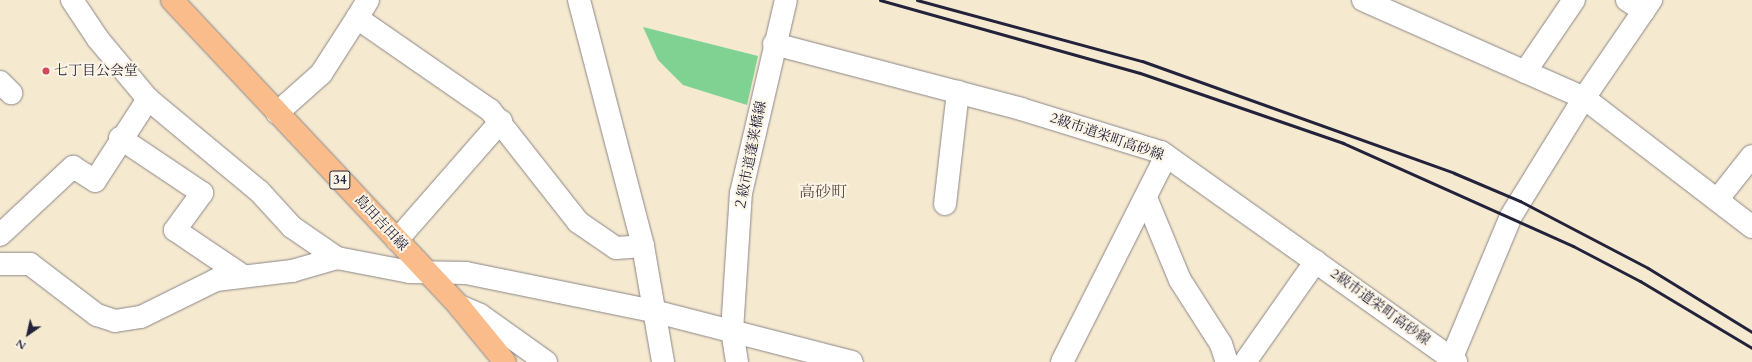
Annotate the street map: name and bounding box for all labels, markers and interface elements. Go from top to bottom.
place label: 七丁目公会堂 [54,63,138,79]
marker: 七丁目公会堂 [41,66,51,76]
street label: ２級市道蓬莱橋線 [732,99,770,213]
street label: 2級市道栄町高砂線 [1048,110,1166,164]
road number: 34 [329,169,351,191]
district label: 高砂町 [799,182,847,202]
street label: 島田吉田線 [351,192,411,254]
street label: 2級市道栄町高砂線 [1327,265,1433,349]
north arrow [8,314,48,354]
text: N [13,335,29,353]

